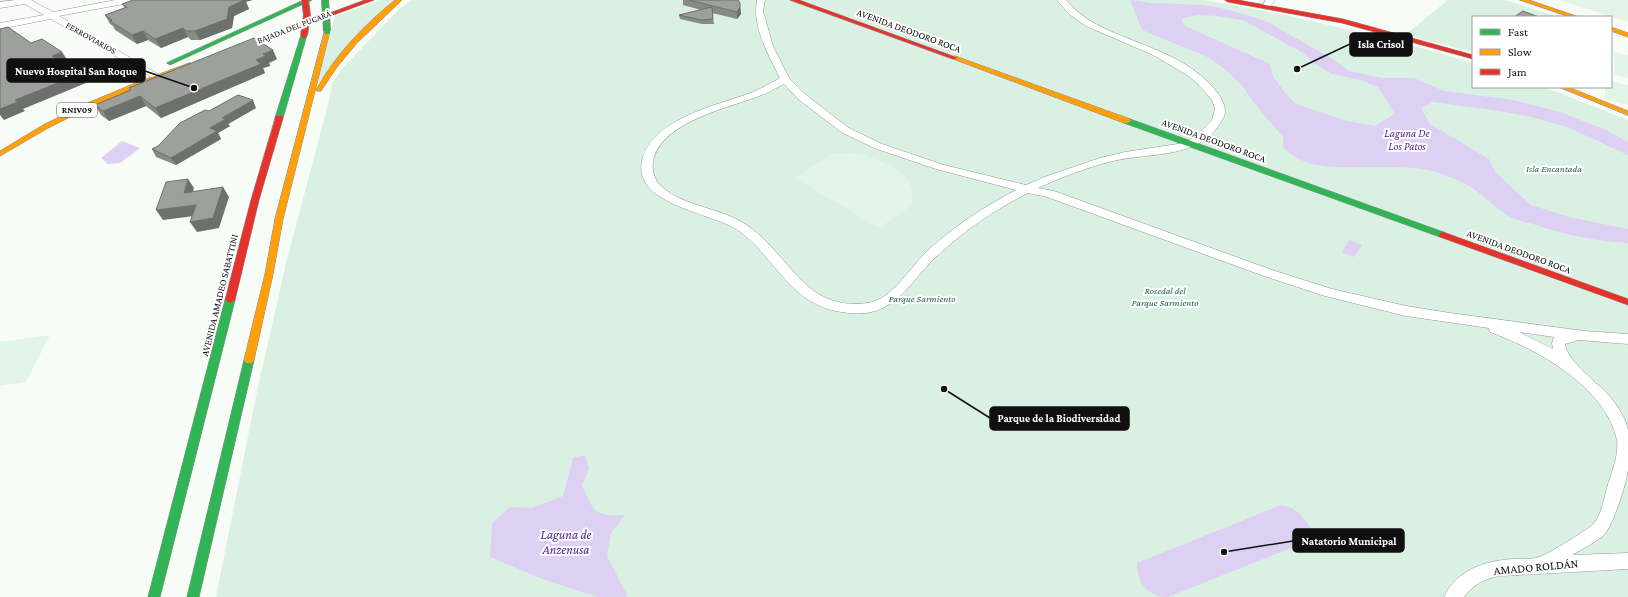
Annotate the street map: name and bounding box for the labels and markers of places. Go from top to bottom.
callout: Isla Crisol [1350,33,1412,56]
callout: Nuevo Hospital San Roque [7,59,145,82]
callout: Parque de la Biodiversidad [990,407,1129,430]
callout: Natatorio Municipal [1293,529,1404,552]

